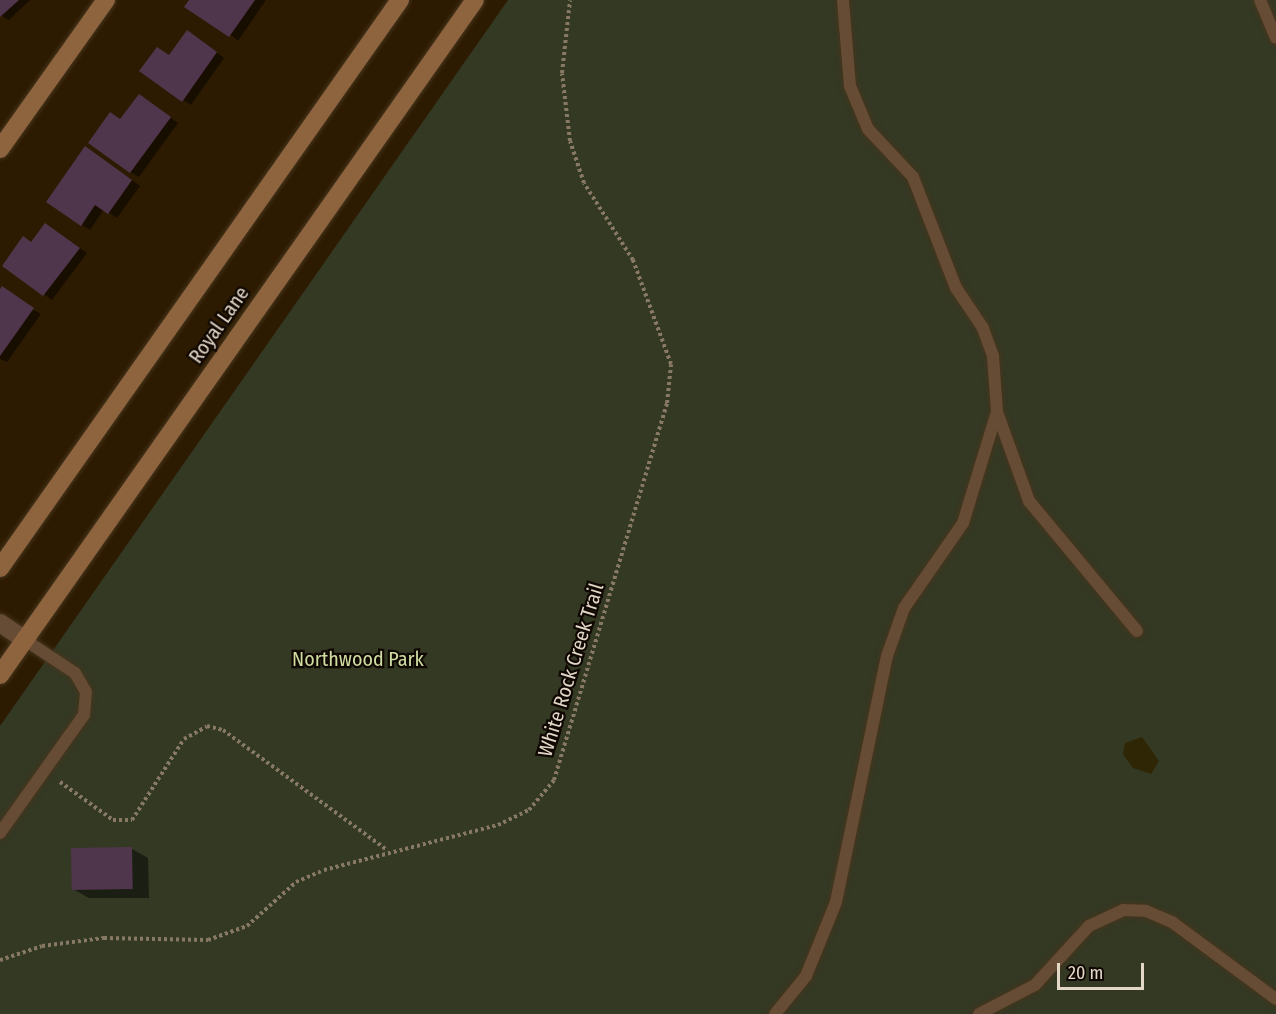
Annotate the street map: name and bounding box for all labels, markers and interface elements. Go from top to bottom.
street label: Royal Lane [184,282,254,368]
street label: White Rock Creek Trail [533,580,609,760]
park label: Northwood Park [292,647,424,671]
scale bar [1060,951,1147,989]
text: 20 m [1068,962,1103,984]

